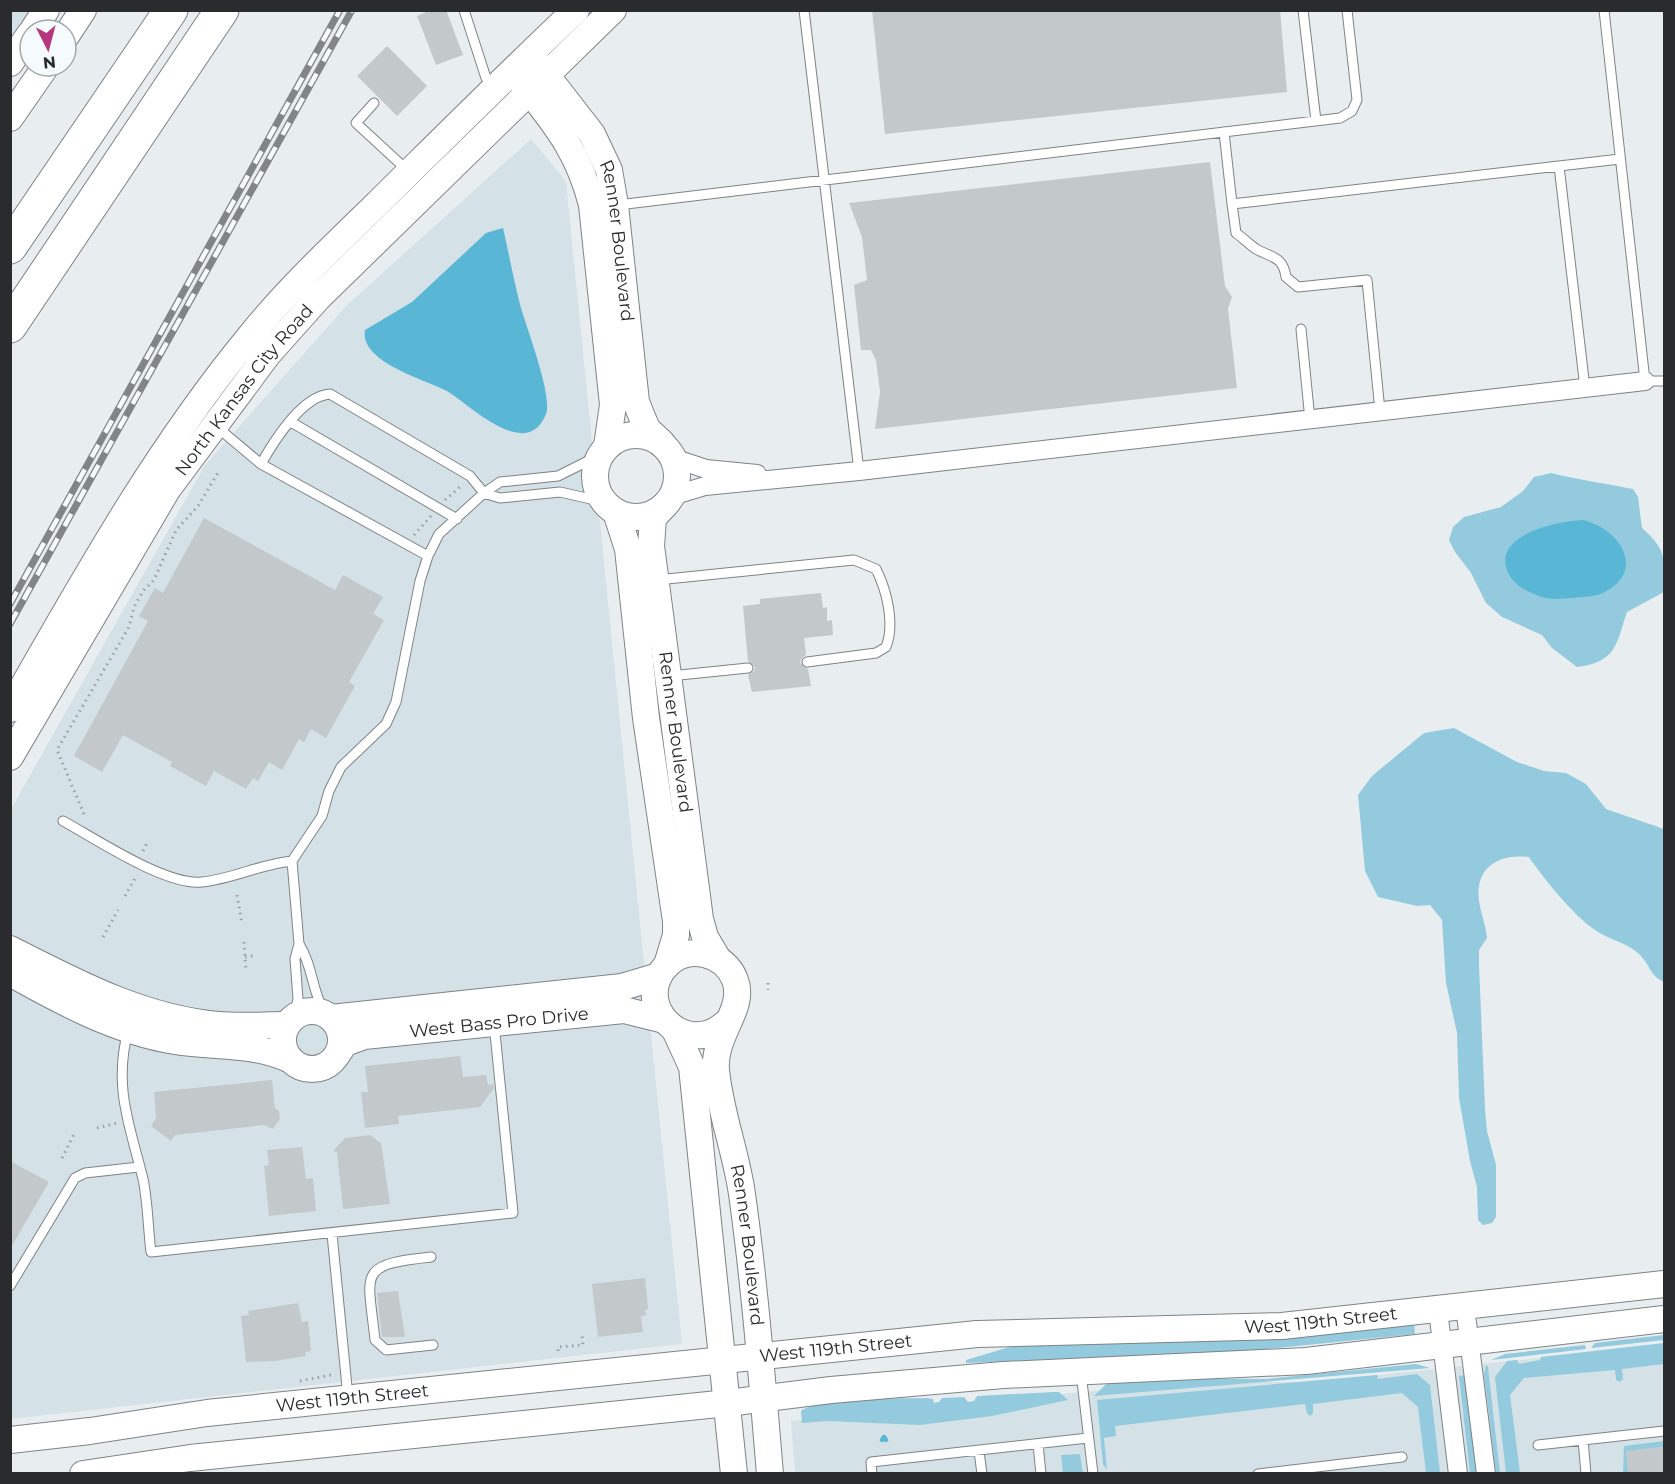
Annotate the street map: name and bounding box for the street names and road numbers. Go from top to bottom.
street label: Renner Boulevard [595,156,638,323]
street label: North Kansas City Road [170,300,318,480]
street label: Renner Boulevard [654,650,697,814]
street label: West Bass Pro Drive [408,1003,590,1042]
street label: Renner Boulevard [726,1162,768,1327]
street label: West 119th Street [1244,1302,1398,1338]
street label: West 119th Street [758,1330,913,1367]
street label: West 119th Street [275,1379,430,1417]

